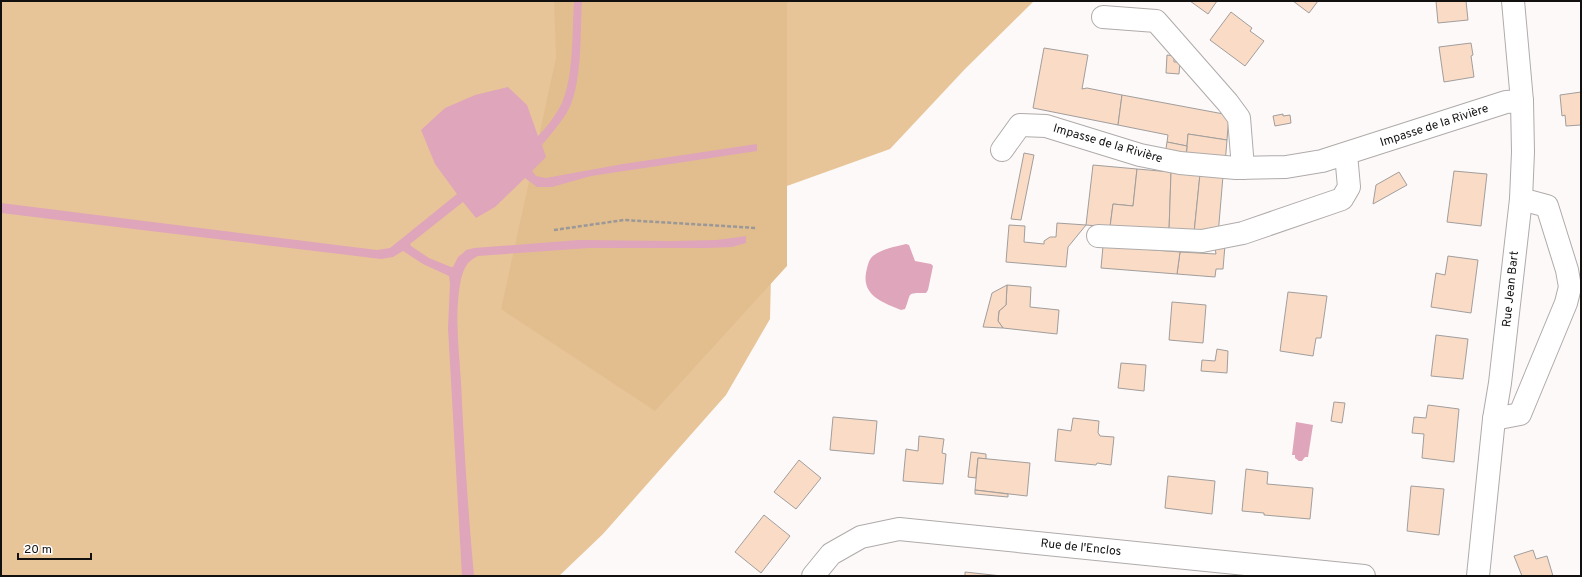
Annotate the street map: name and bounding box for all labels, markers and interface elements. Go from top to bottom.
street label: Impasse de la Rivière [1378,101,1491,151]
street label: Impasse de la Rivière [1051,121,1164,167]
street label: Rue Jean Bart [1499,250,1523,328]
scale bar [18,535,91,561]
street label: Rue de l'Enclos [1040,536,1122,560]
text: 20 m [24,542,52,558]

